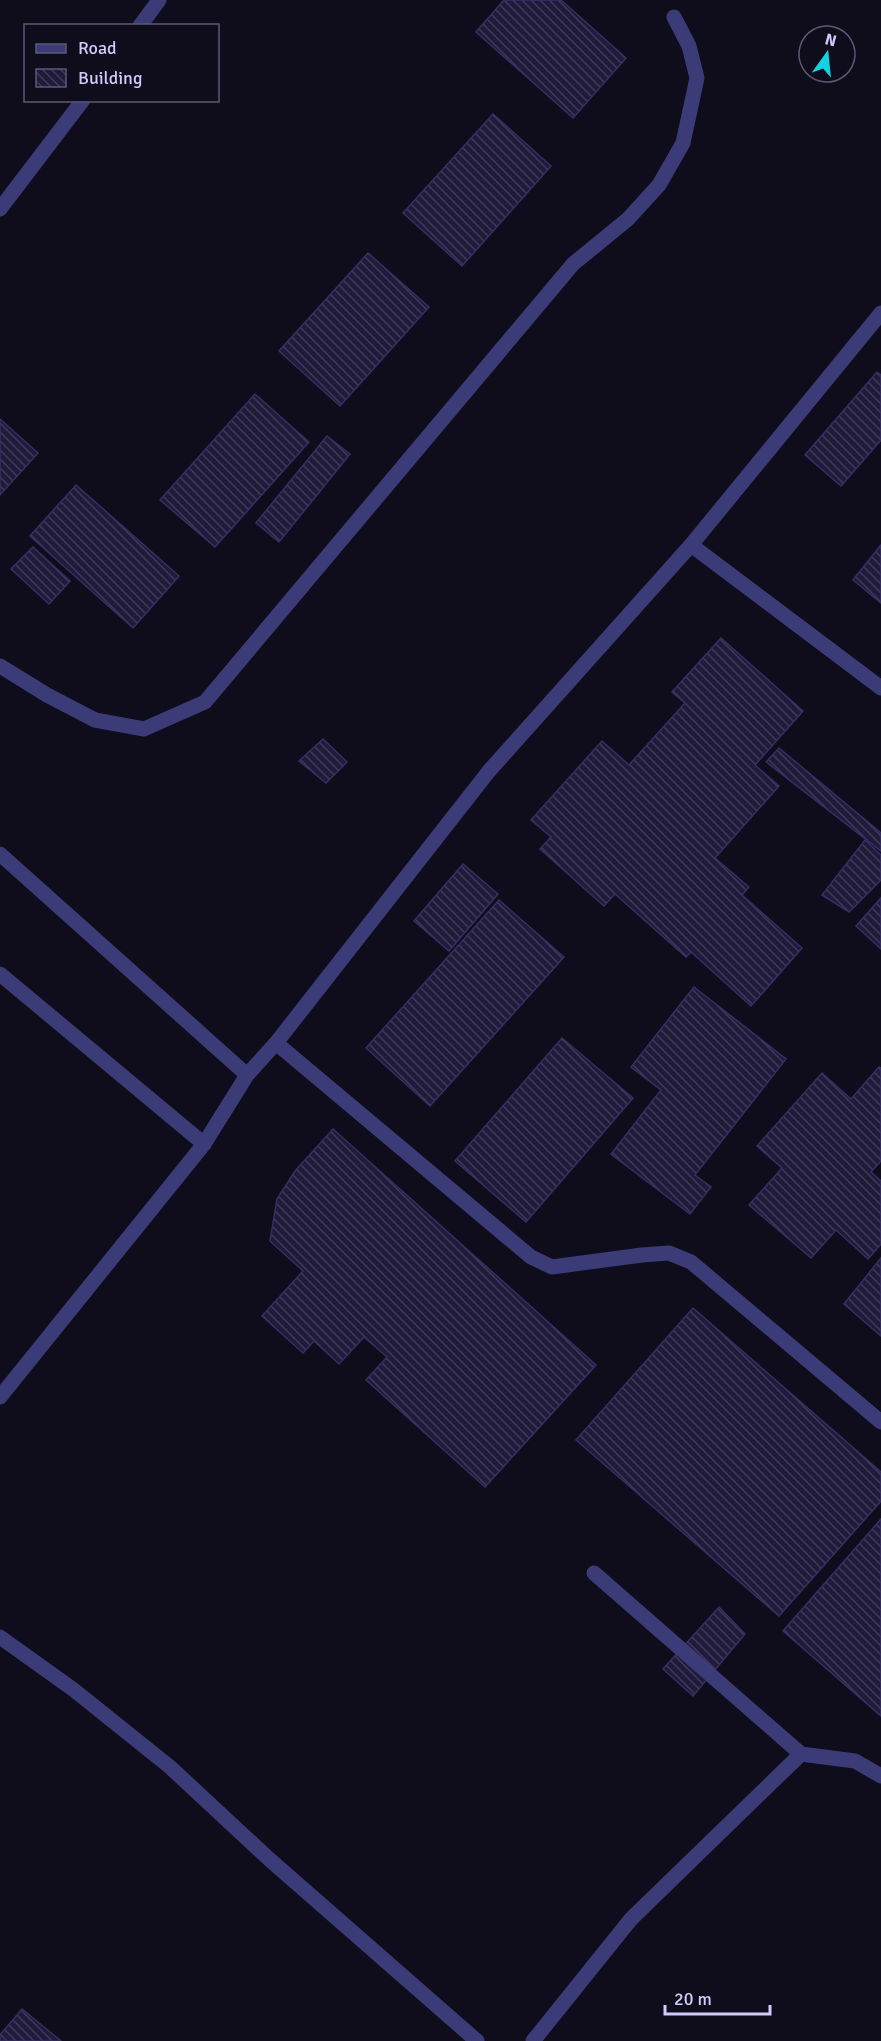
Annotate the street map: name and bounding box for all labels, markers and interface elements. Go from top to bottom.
legend [24,24,219,102]
north arrow [797,24,857,84]
text: N [823,29,839,52]
text: Road [78,37,117,59]
text: Building [78,67,142,89]
scale bar [665,1978,770,2016]
text: 20 m [674,1988,712,2010]

